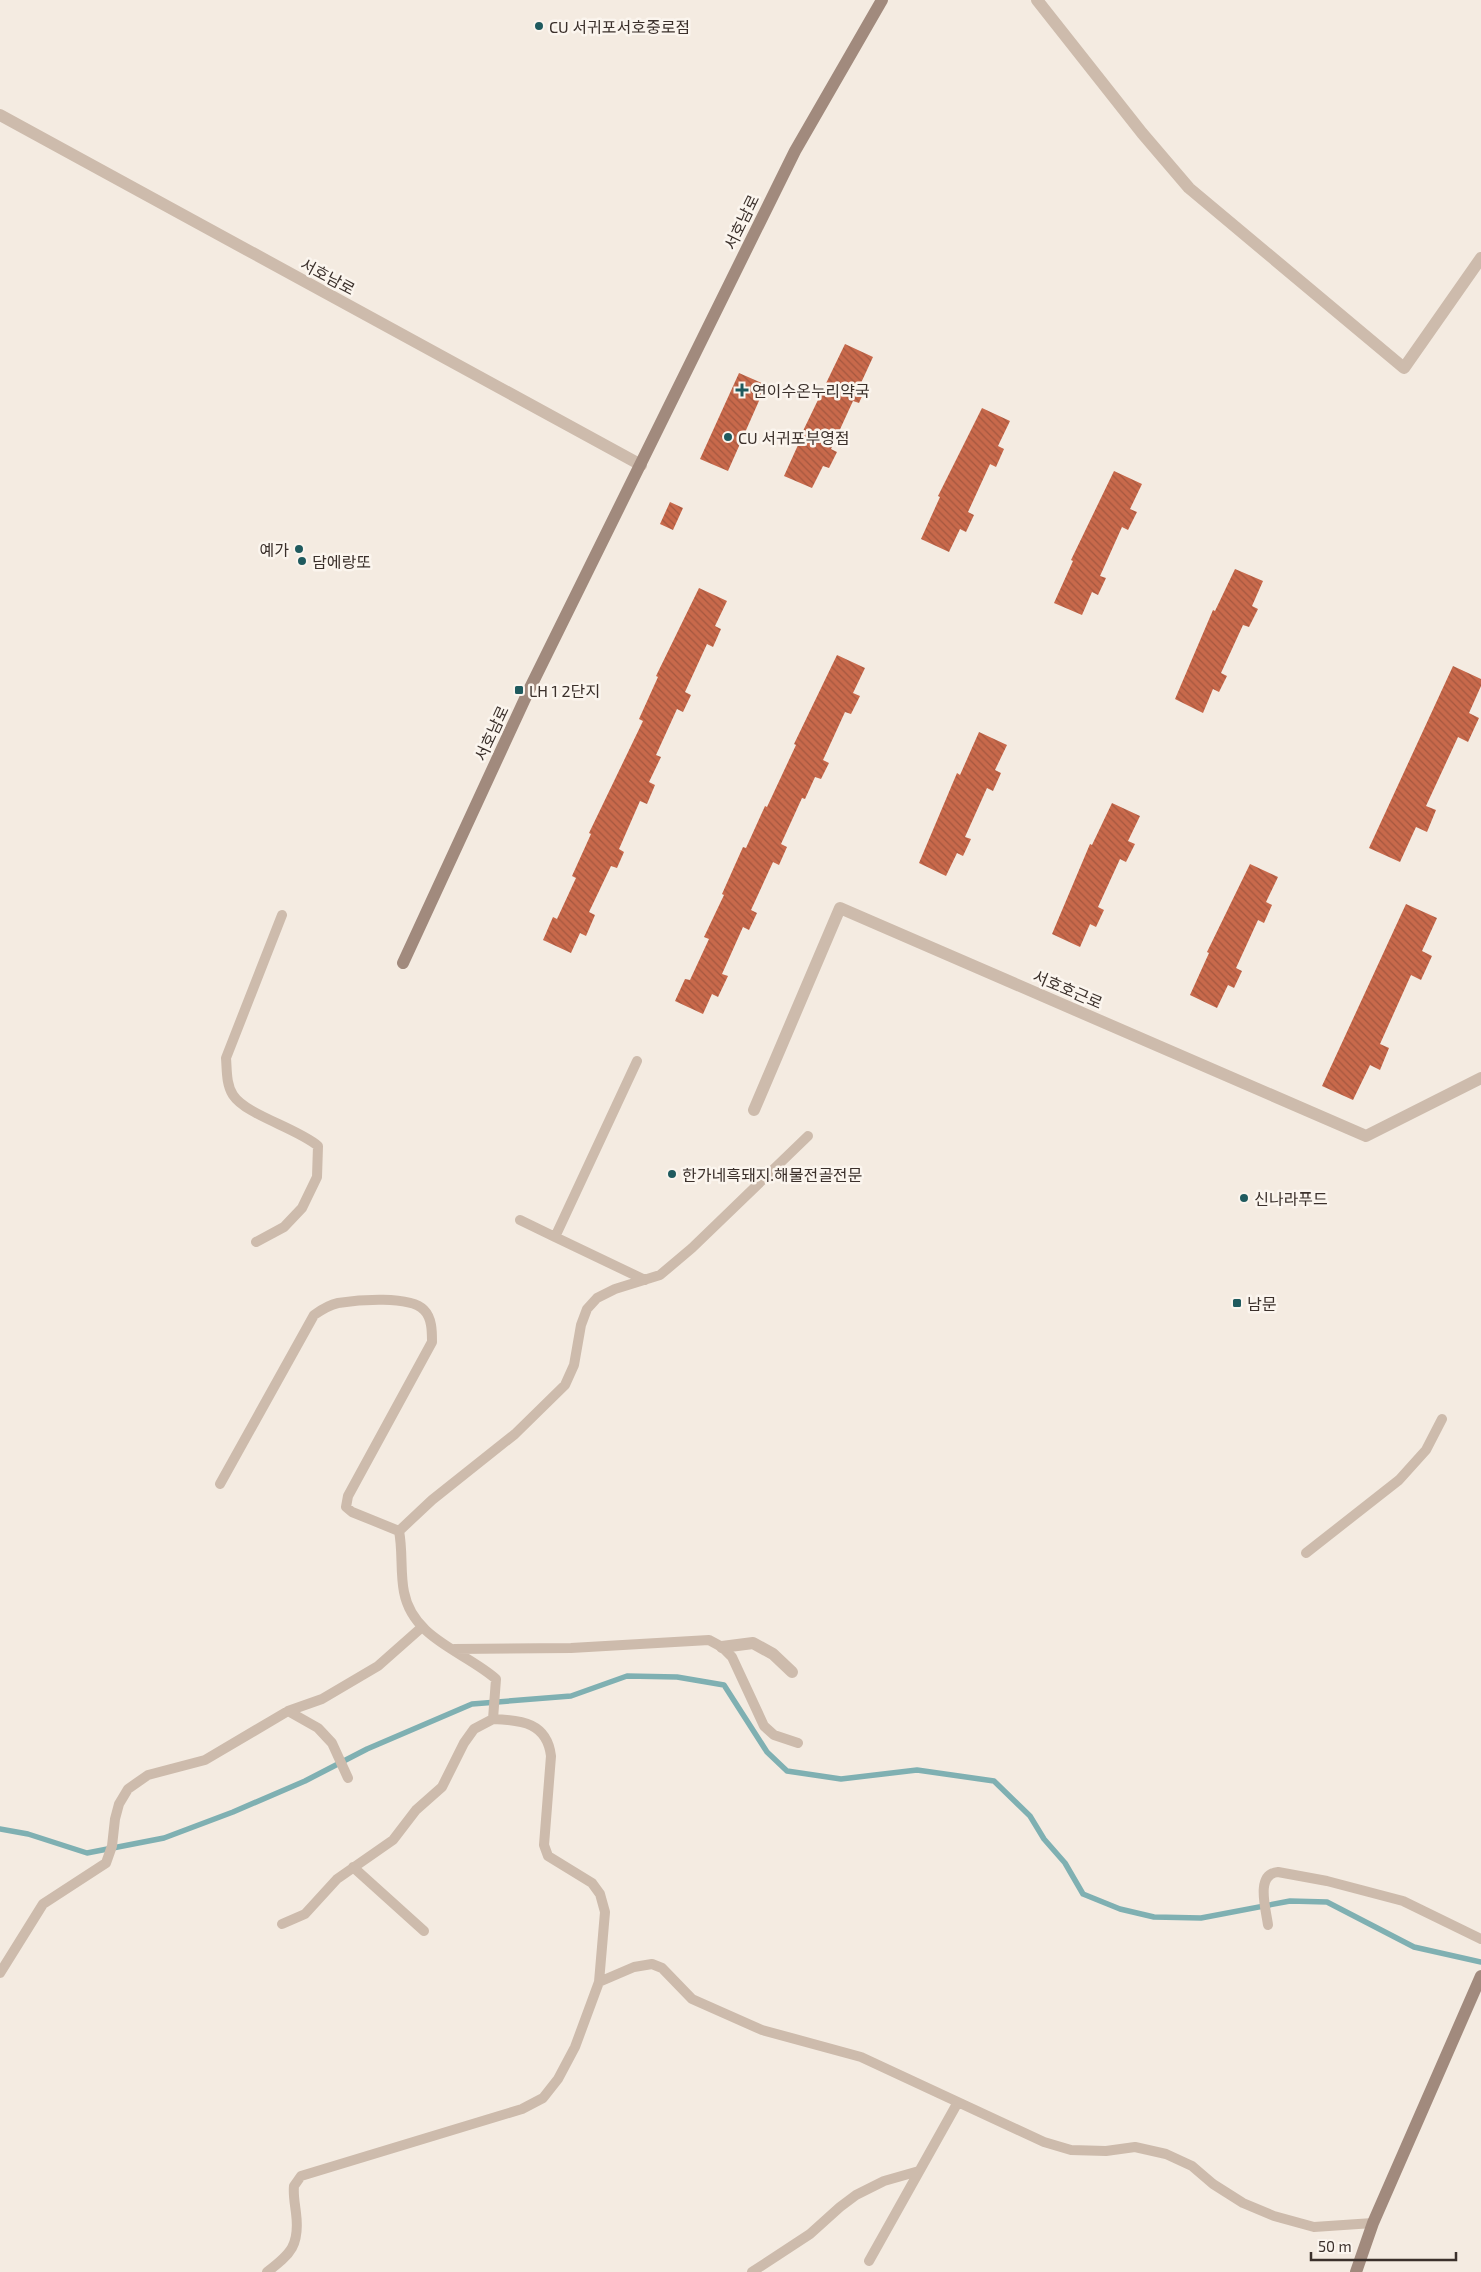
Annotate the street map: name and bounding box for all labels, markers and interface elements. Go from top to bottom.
place label: CU 서귀포서호중로점 [549,17,690,36]
marker: CU 서귀포서호중로점 [533,20,545,32]
street label: 서호남로 [720,191,763,253]
street label: 서호남로 [298,254,359,298]
place label: 연이수온누리약국 [752,381,870,400]
marker: 연이수온누리약국 [736,384,748,396]
place label: CU 서귀포부영점 [738,428,850,447]
marker: CU 서귀포부영점 [722,431,734,443]
place label: 예가 [260,540,289,559]
marker: 예가 [293,543,305,555]
place label: 담에랑또 [312,552,371,571]
marker: 담에랑또 [296,555,308,567]
place label: LH 1 2단지 [529,681,600,700]
marker: LH 1 2단지 [513,684,525,696]
street label: 서호남로 [470,702,512,764]
street label: 서호호근로 [1030,966,1106,1012]
place label: 한가네흑돼지.해물전골전문 [682,1165,863,1184]
marker: 한가네흑돼지.해물전골전문 [666,1168,678,1180]
place label: 신나라푸드 [1254,1189,1328,1208]
marker: 신나라푸드 [1238,1192,1250,1204]
place label: 남문 [1247,1294,1277,1313]
marker: 남문 [1231,1297,1243,1309]
scale bar [1311,2230,1456,2262]
text: 50 m [1318,2237,1352,2255]

